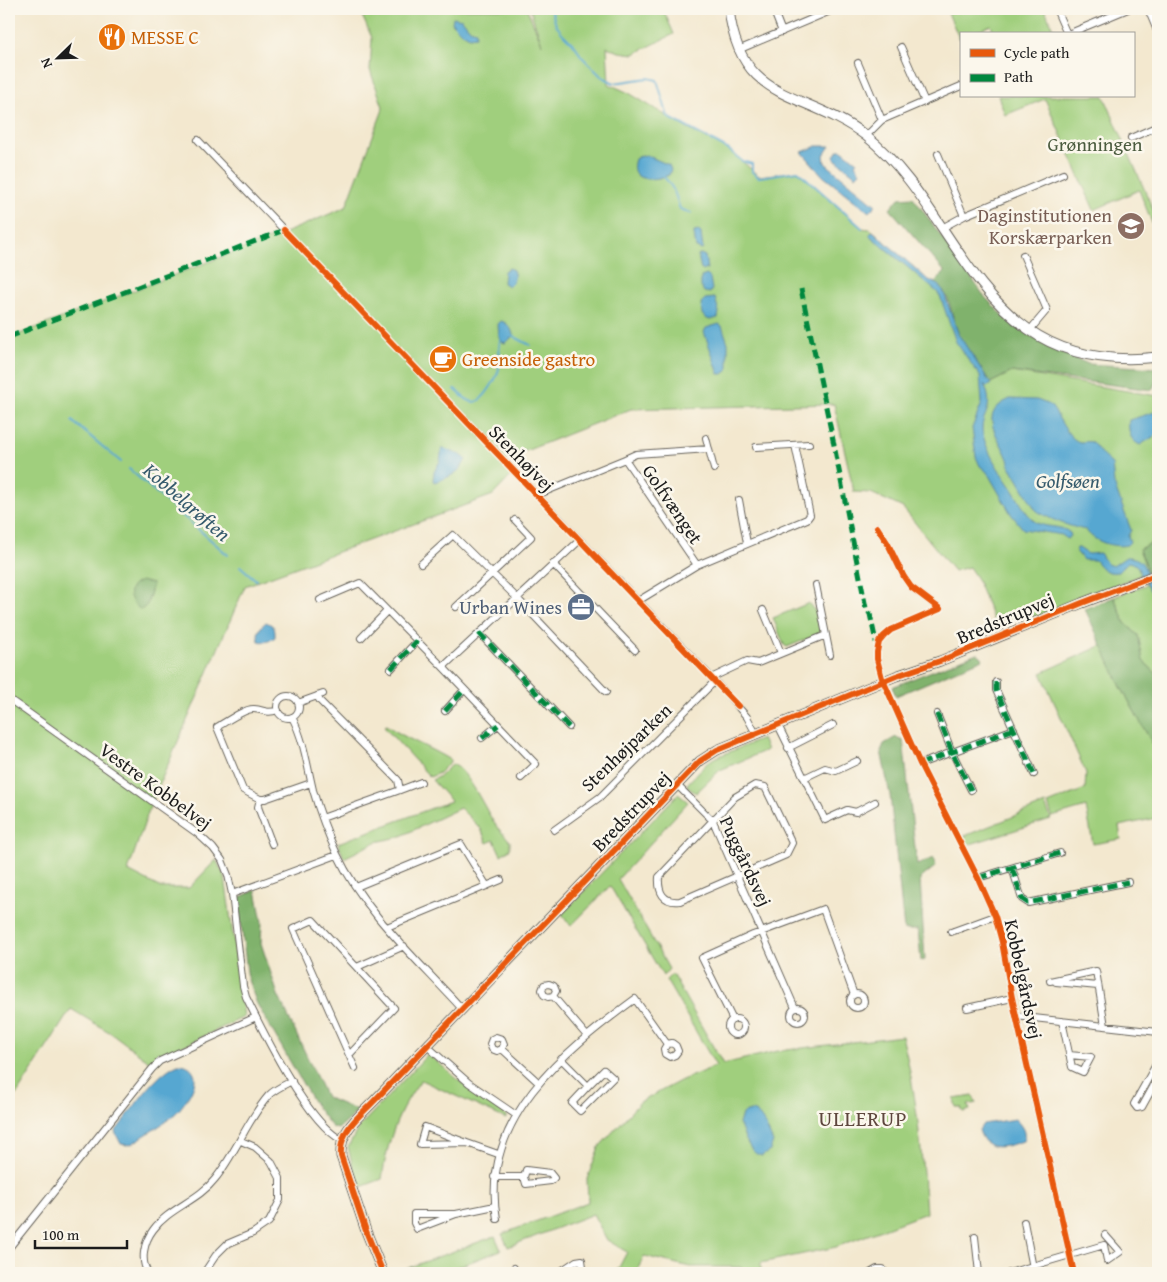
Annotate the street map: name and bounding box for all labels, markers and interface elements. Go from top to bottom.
restaurant icon: MESSE C [97,22,127,52]
place label: MESSE C [131,23,199,51]
north arrow [32,32,82,82]
legend [960,32,1134,98]
text: Cycle path [1004,42,1070,63]
text: N [35,54,57,71]
text: Path [1004,66,1033,87]
park label: Grønningen [1047,130,1143,158]
place label: Daginstitutionen Korskærparken [977,201,1112,251]
school or university icon: Daginstitutionen Korskærparken [1116,211,1146,241]
cafe icon: Greenside gastro [428,344,458,374]
place label: Greenside gastro [462,345,595,373]
street label: Stenhøjvej [483,418,561,498]
water label: Kobbelgrøften [137,455,237,548]
street label: Golfvænget [636,458,710,550]
water label: Golfsøen [1036,466,1100,495]
street label: Bredstrupvej [952,585,1058,651]
office icon: Urban Wines [566,592,596,622]
place label: Urban Wines [459,593,562,621]
street label: Stenhøjparken [574,696,678,798]
street label: Vestre Kobbelvej [94,736,218,836]
street label: Bredstrupvej [585,764,677,858]
street label: Puggårdsvej [713,811,779,911]
street label: Kobbelgårdsvej [998,917,1050,1041]
district label: ULLERUP [818,1103,908,1134]
scale bar [35,1217,128,1249]
text: 100 m [42,1224,80,1245]

